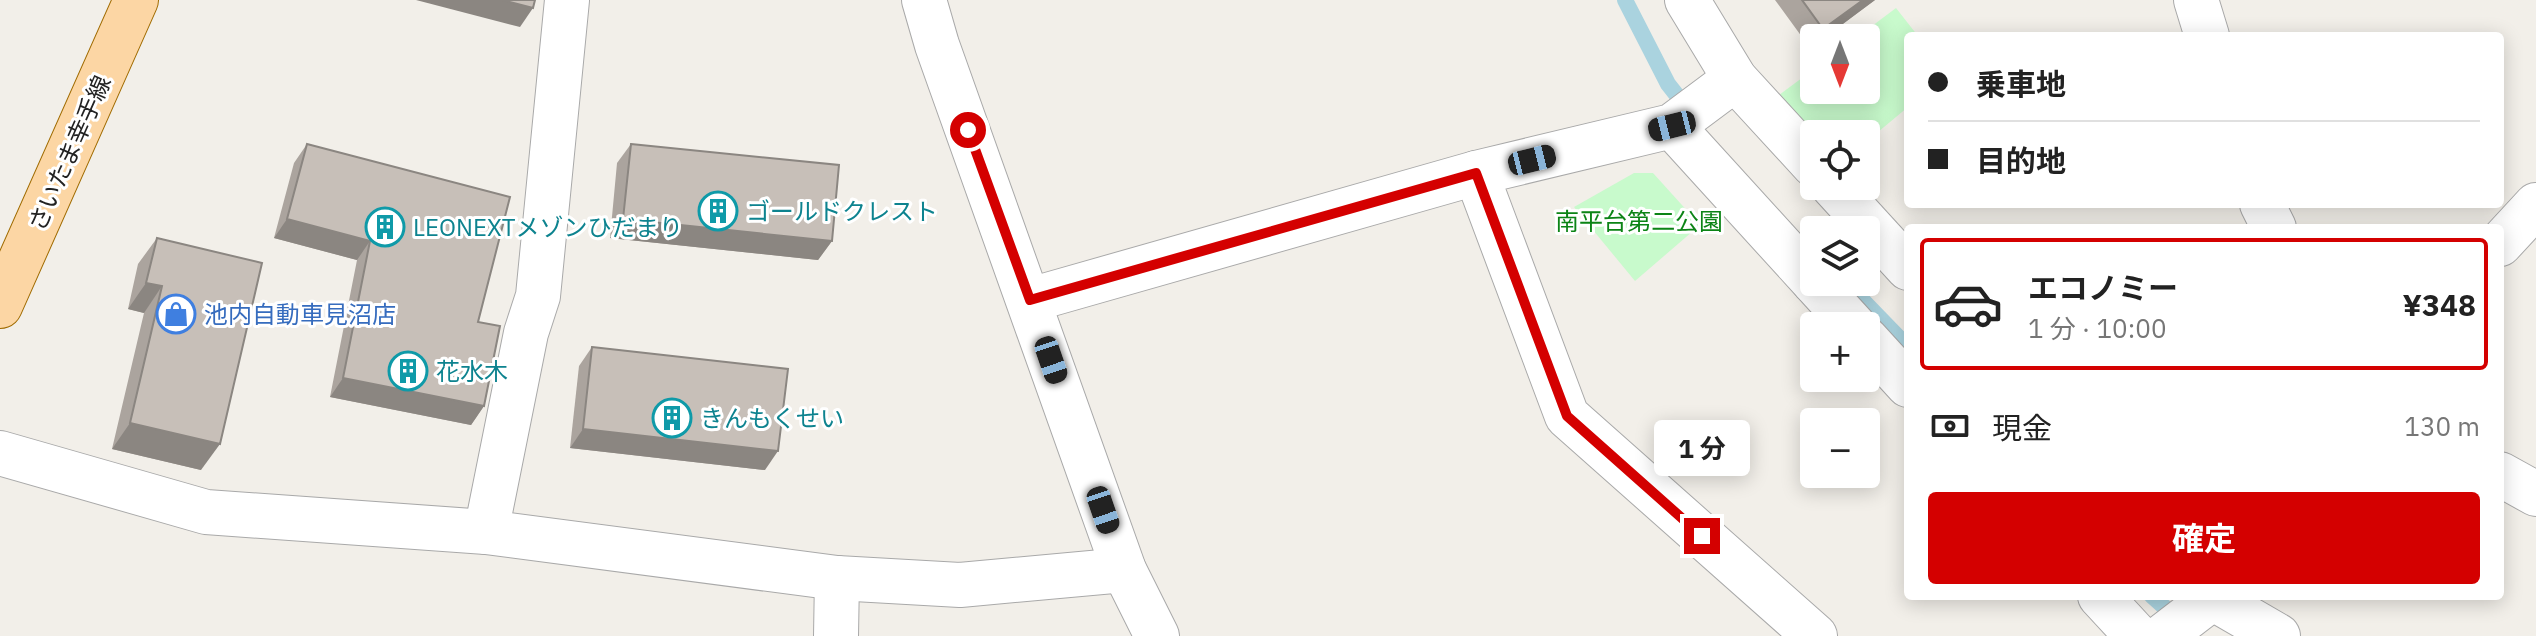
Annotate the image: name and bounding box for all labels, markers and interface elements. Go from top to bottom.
north arrow [1800,24,1880,104]
map controls [1800,24,1880,488]
text: 乗車地 [1976,64,2066,103]
street label: さいたま幸手線 [20,70,118,236]
car [1646,109,1698,143]
route start [950,112,986,148]
button: locate [1800,120,1880,200]
text: 目的地 [1976,141,2066,180]
car [1506,143,1558,177]
building icon: ゴールドクレスト [697,190,739,232]
place label: ゴールドクレスト [746,195,938,227]
park label: 南平台第二公園 [1555,205,1723,237]
building icon: LEONEXTメゾンひだまり [364,206,406,248]
place label: LEONEXTメゾンひだまり [413,211,683,243]
button: layers [1800,216,1880,296]
icon: car [1932,268,2004,340]
text: エコノミー [2028,268,2178,307]
text: ¥348 [2403,285,2476,324]
shop icon: 池内自動車見沼店 [155,293,197,335]
place label: 池内自動車見沼店 [204,298,396,330]
text: 1 分 · 10:00 [2028,311,2166,345]
button: + [1800,312,1880,392]
car [1032,333,1070,387]
building icon: 花水木 [387,350,429,392]
place label: 花水木 [436,355,508,387]
building icon: きんもくせい [651,397,693,439]
place label: きんもくせい [700,402,844,434]
icon: cash [1928,404,1972,448]
button: − [1800,408,1880,488]
text: 現金 [1992,408,2052,447]
text: 130 m [2404,409,2480,443]
callout: 1 分 [1654,420,1750,476]
text: 1 分 [1678,431,1726,465]
car [1084,483,1122,537]
button: 確定 [1928,492,2480,584]
route end [1684,518,1720,554]

